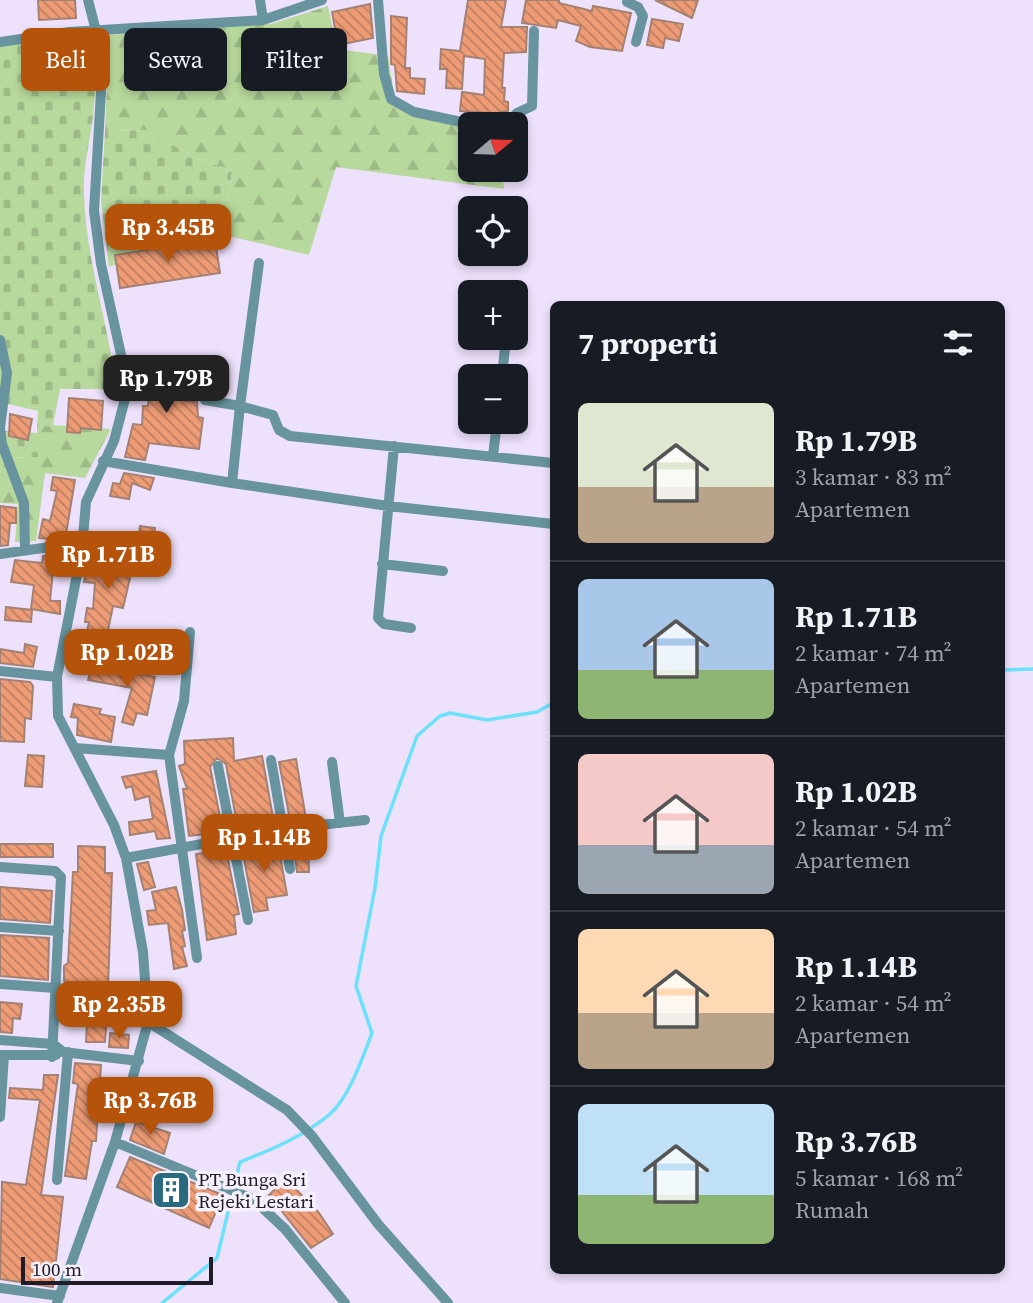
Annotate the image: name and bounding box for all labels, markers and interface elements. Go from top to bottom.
chip: Beli [21,28,110,91]
chip: Sewa [124,28,227,91]
chip: Filter [241,28,347,91]
north arrow [458,112,528,182]
map controls [458,112,528,434]
button: locate [458,196,528,266]
pin: Rp 3.45B [96,204,240,264]
text: Rp 3.45B [121,211,215,243]
button: + [458,280,528,350]
text: 7 properti [578,323,718,364]
icon: filters [939,324,977,362]
pin: Rp 1.79B [94,356,238,415]
text: Rp 1.79B [119,362,213,394]
button: − [458,364,528,434]
text: Rp 1.79B [795,420,917,461]
icon: home [634,431,718,515]
text: 3 kamar · 83 m² [795,461,952,493]
text: Apartemen [795,493,910,525]
pin: Rp 1.71B [36,532,180,591]
text: Rp 1.71B [61,538,155,570]
text: Rp 1.71B [795,596,917,637]
icon: home [634,607,718,691]
pin: Rp 1.02B [55,630,199,689]
text: Rp 1.02B [80,636,174,668]
text: 2 kamar · 74 m² [795,637,952,669]
text: Apartemen [795,669,910,701]
text: Rp 1.02B [795,771,917,812]
icon: home [634,782,718,866]
text: 2 kamar · 54 m² [795,812,952,844]
pin: Rp 1.14B [192,814,336,874]
text: Rp 1.14B [217,821,311,853]
text: Apartemen [795,844,910,876]
text: Rp 1.14B [795,946,917,987]
icon: home [634,957,718,1041]
pin: Rp 2.35B [47,982,191,1041]
text: 2 kamar · 54 m² [795,987,952,1019]
text: Rp 2.35B [72,988,166,1020]
text: Apartemen [795,1019,910,1051]
pin: Rp 3.76B [78,1078,222,1137]
text: Rp 3.76B [103,1084,197,1116]
text: Rp 3.76B [795,1121,917,1162]
icon: home [634,1132,718,1216]
text: 5 kamar · 168 m² [795,1162,963,1194]
place label: PT Bunga Sri Rejeki Lestari [198,1166,314,1214]
building icon: PT Bunga Sri Rejeki Lestari [150,1169,192,1211]
text: Rumah [795,1194,869,1226]
scale bar [21,1254,214,1286]
text: 100 m [32,1256,82,1282]

